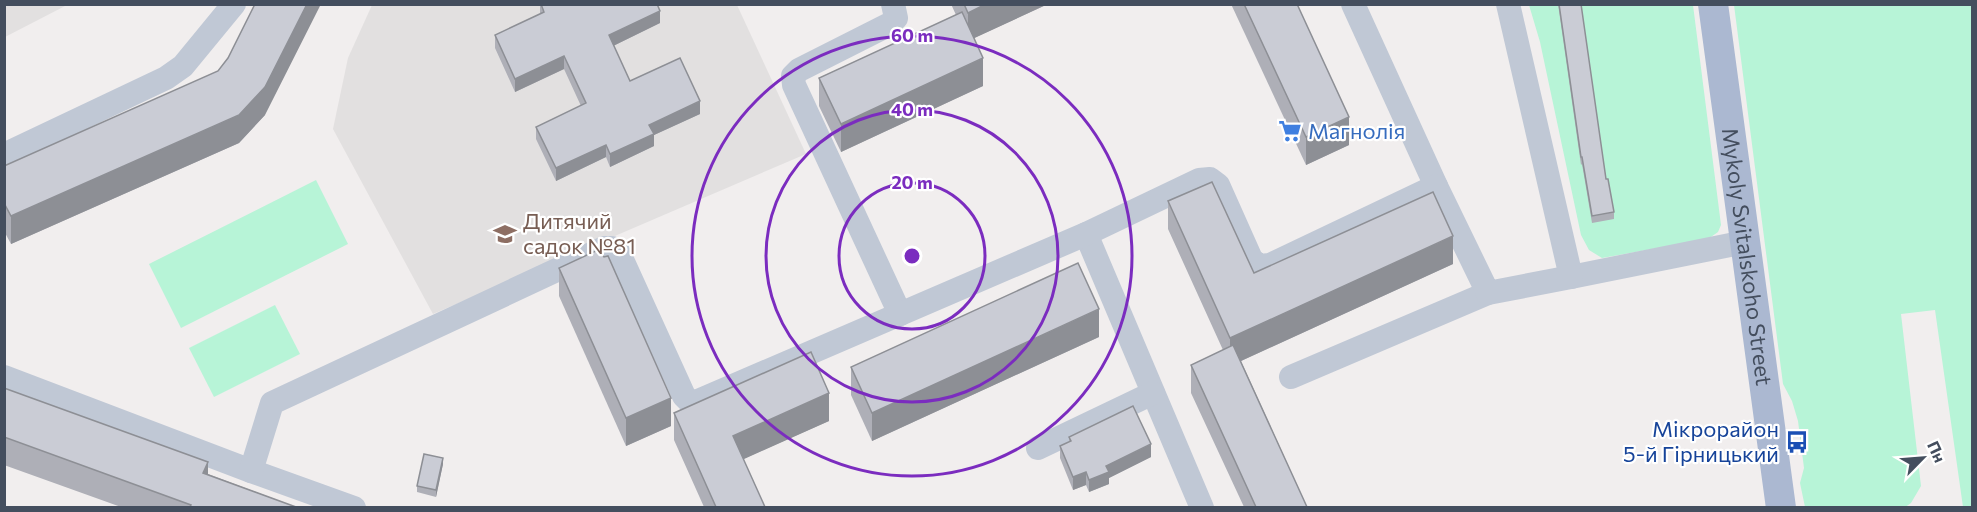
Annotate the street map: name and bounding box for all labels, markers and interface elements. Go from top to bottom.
text: 60 m [891,24,933,46]
text: 40 m [891,98,933,120]
place label: Магнолія [1308,117,1405,144]
supermarket icon: Магнолія [1277,118,1303,144]
street label: Mykoly Svitalskoho Street [1717,126,1778,387]
text: 20 m [891,171,933,193]
place label: Дитячий садок №81 [523,207,636,259]
school or university icon: Дитячий садок №81 [492,221,518,247]
centre of rings [902,246,922,266]
place label: Мiкрорайон 5-й Гiрницький [1623,415,1779,467]
north arrow [1893,428,1953,488]
bus stop icon: Мiкрорайон 5-й Гiрницький [1784,429,1810,455]
text: Пн [1924,438,1950,465]

